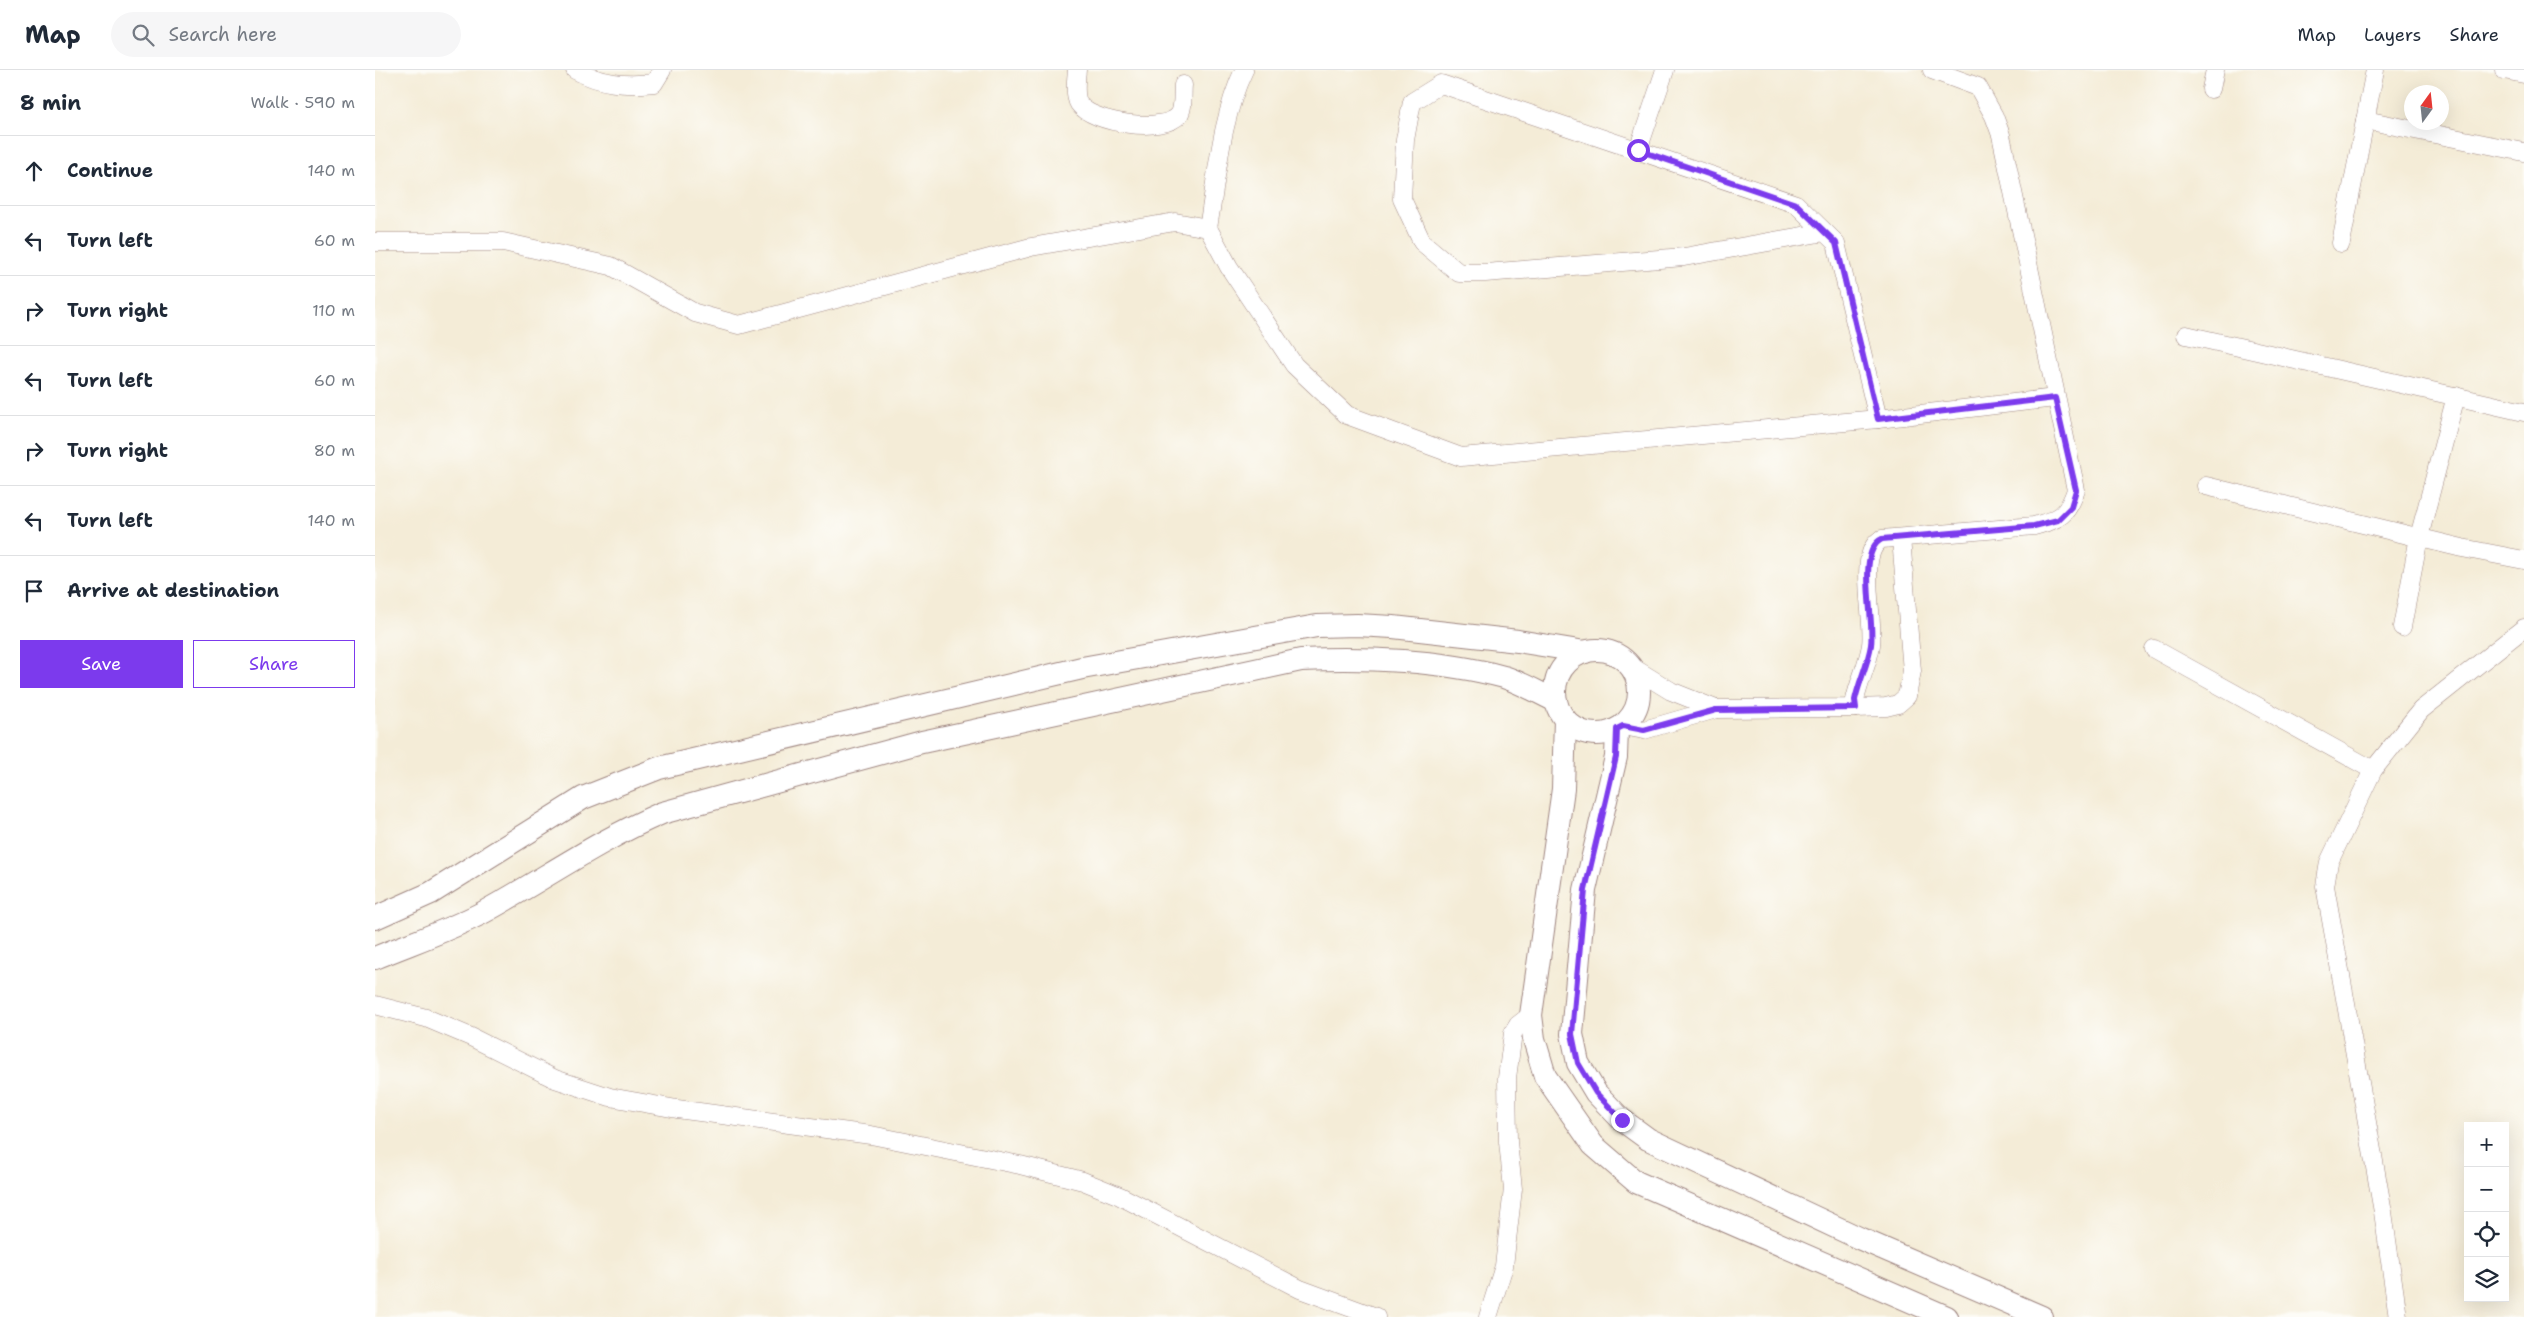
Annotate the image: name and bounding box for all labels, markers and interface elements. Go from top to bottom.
search box [111,12,461,57]
text: Map [25,19,81,51]
icon: search [129,21,157,49]
text: Search here [169,22,277,47]
text: Map [2298,23,2336,47]
text: Layers [2364,23,2421,47]
text: Share [2449,23,2499,47]
north arrow [2404,85,2449,130]
text: 8 min [20,89,81,117]
text: Walk · 590 m [250,92,355,113]
route start [1627,139,1650,162]
icon: ahead [20,157,48,185]
text: Continue [67,158,153,183]
text: 140 m [308,160,355,181]
icon: left [20,227,48,255]
text: Turn left [67,228,153,253]
text: 60 m [314,230,355,251]
icon: right [20,297,48,325]
text: Turn right [67,298,168,323]
text: 110 m [312,300,355,321]
icon: left [20,367,48,395]
text: Turn left [67,368,153,393]
text: 60 m [314,370,355,391]
icon: right [20,437,48,465]
text: Turn right [67,438,168,463]
text: 80 m [314,440,355,461]
icon: left [20,507,48,535]
text: Turn left [67,508,153,533]
text: 140 m [308,510,355,531]
icon: arrive [20,577,48,605]
text: Arrive at destination [67,578,279,603]
button: Save [20,640,183,688]
button: Share [193,640,355,688]
route end [1611,1109,1634,1132]
map controls [2464,1122,2509,1302]
button: + [2464,1122,2509,1167]
button: − [2464,1167,2509,1212]
button: locate [2464,1212,2509,1257]
button: layers [2464,1257,2509,1302]

